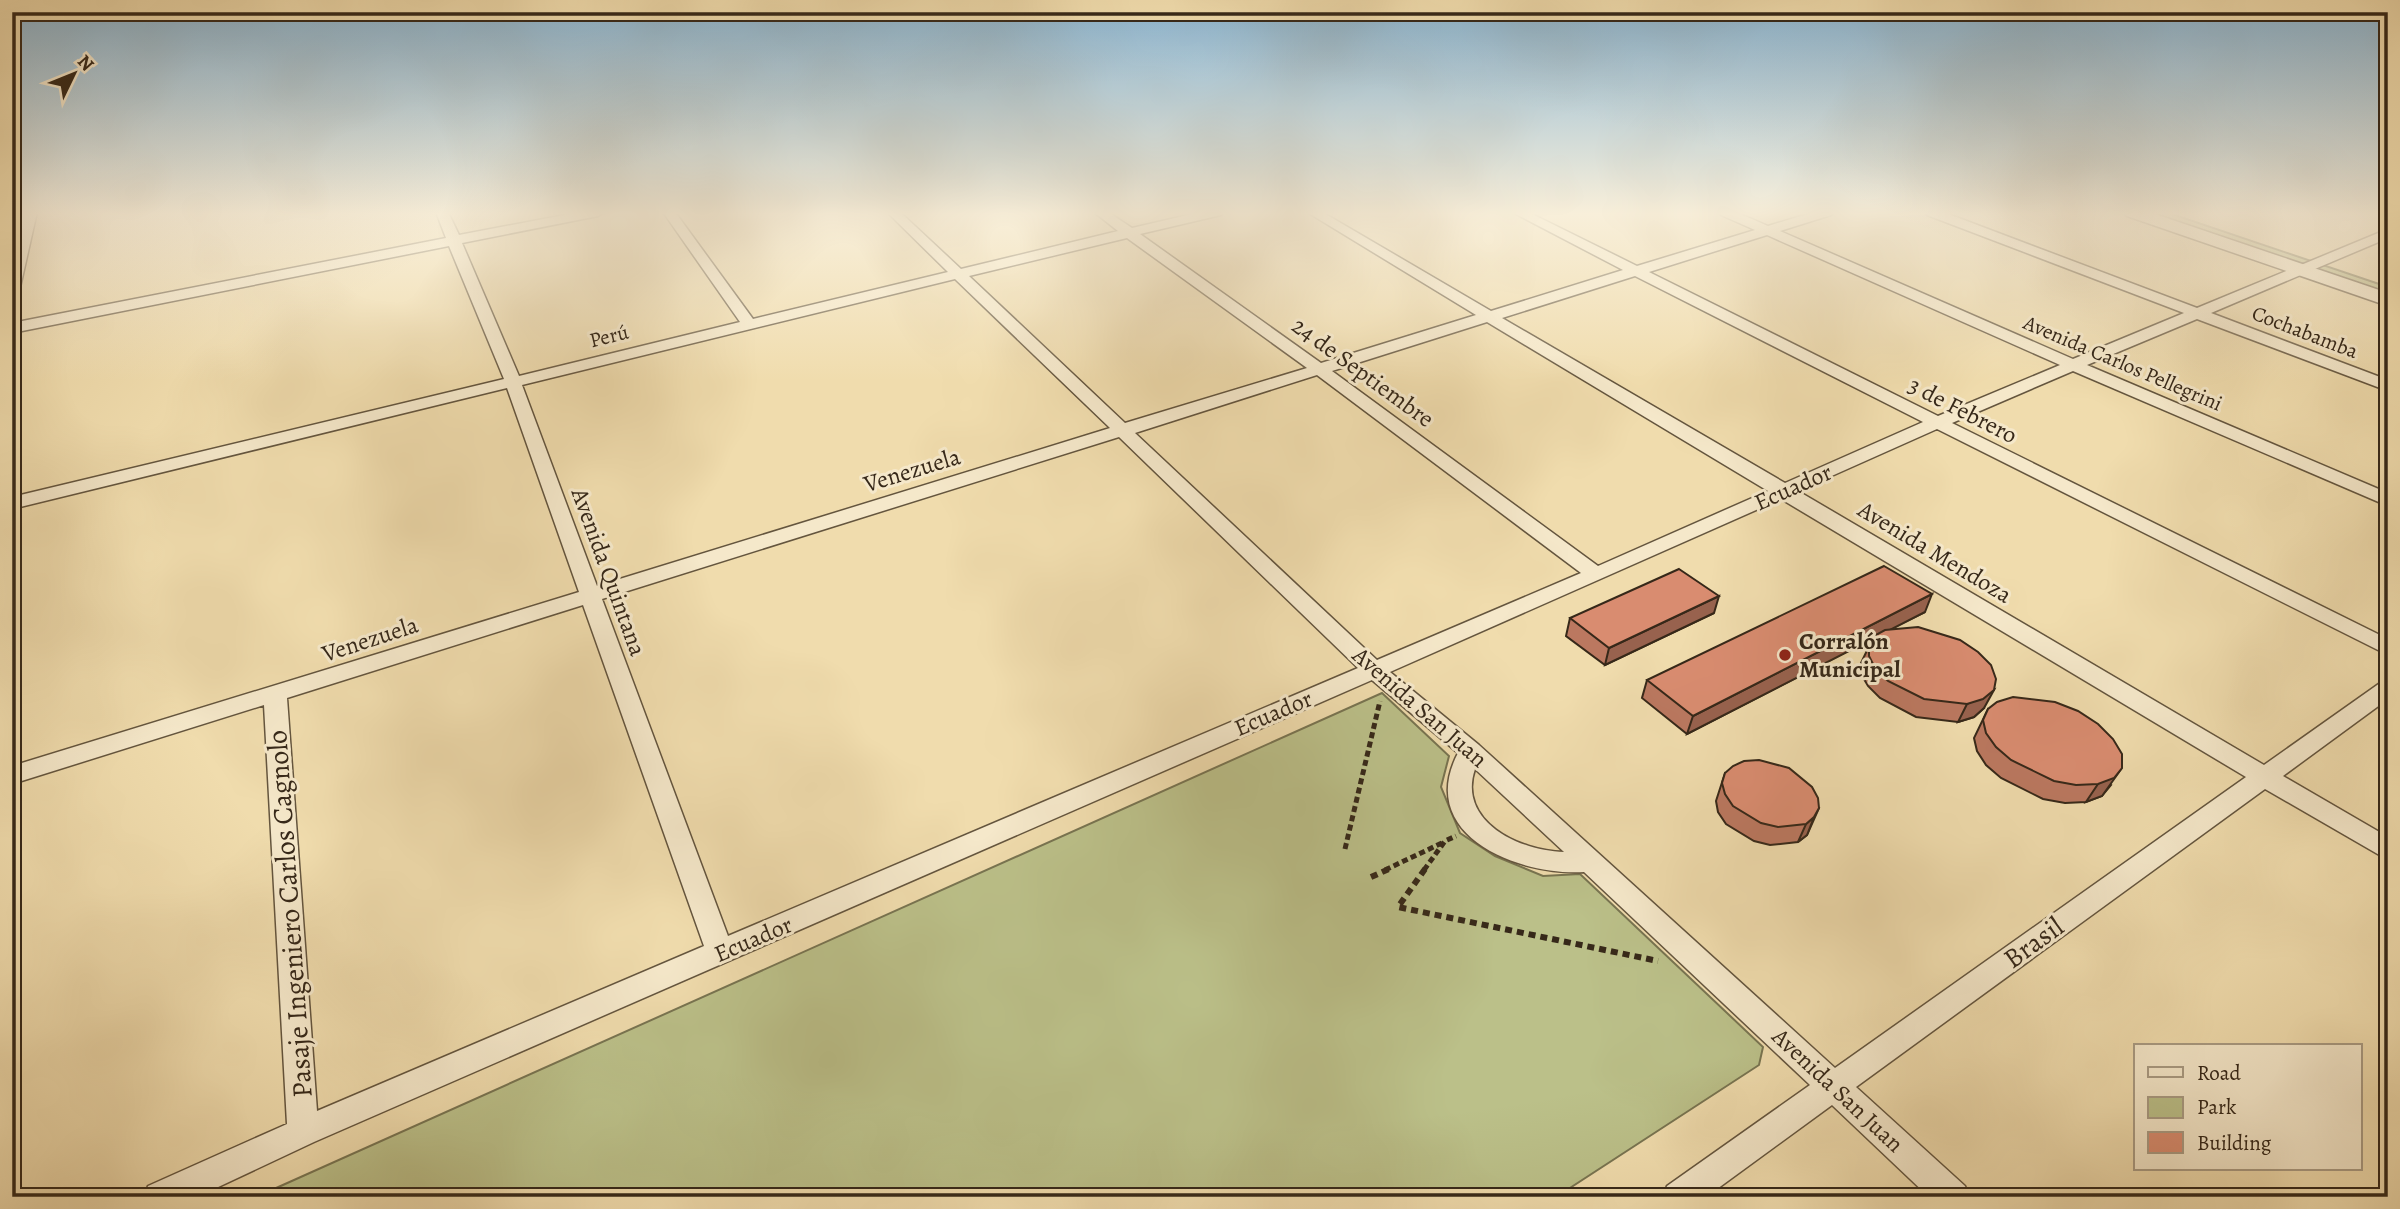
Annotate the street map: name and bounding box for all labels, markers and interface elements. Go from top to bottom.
north arrow [38,38,108,108]
text: N [71,49,100,77]
street label: Cochabamba [2248,299,2362,365]
street label: Avenida Carlos Pellegrini [2018,308,2227,418]
street label: 24 de Septiembre [1285,310,1441,434]
street label: Perú [586,317,632,354]
street label: 3 de Febrero [1903,369,2023,451]
street label: Venezuela [859,440,965,500]
street label: Ecuador [1749,456,1837,518]
street label: Avenida Quintana [563,483,654,661]
street label: Avenida Mendoza [1851,493,2019,611]
street label: Venezuela [317,608,423,670]
place label: Corralón Municipal [1799,625,1901,685]
street label: Avenida San Juan [1345,639,1494,775]
marker: Corralón Municipal [1777,647,1793,663]
street label: Ecuador [1229,682,1317,744]
street label: Pasaje Ingeniero Carlos Cagnolo [258,729,322,1099]
street label: Ecuador [709,908,797,970]
street label: Brasil [1996,908,2072,978]
street label: Avenida San Juan [1765,1020,1911,1159]
legend [2134,1044,2362,1170]
text: Road [2197,1059,2241,1087]
text: Park [2197,1093,2237,1121]
text: Building [2197,1129,2272,1157]

